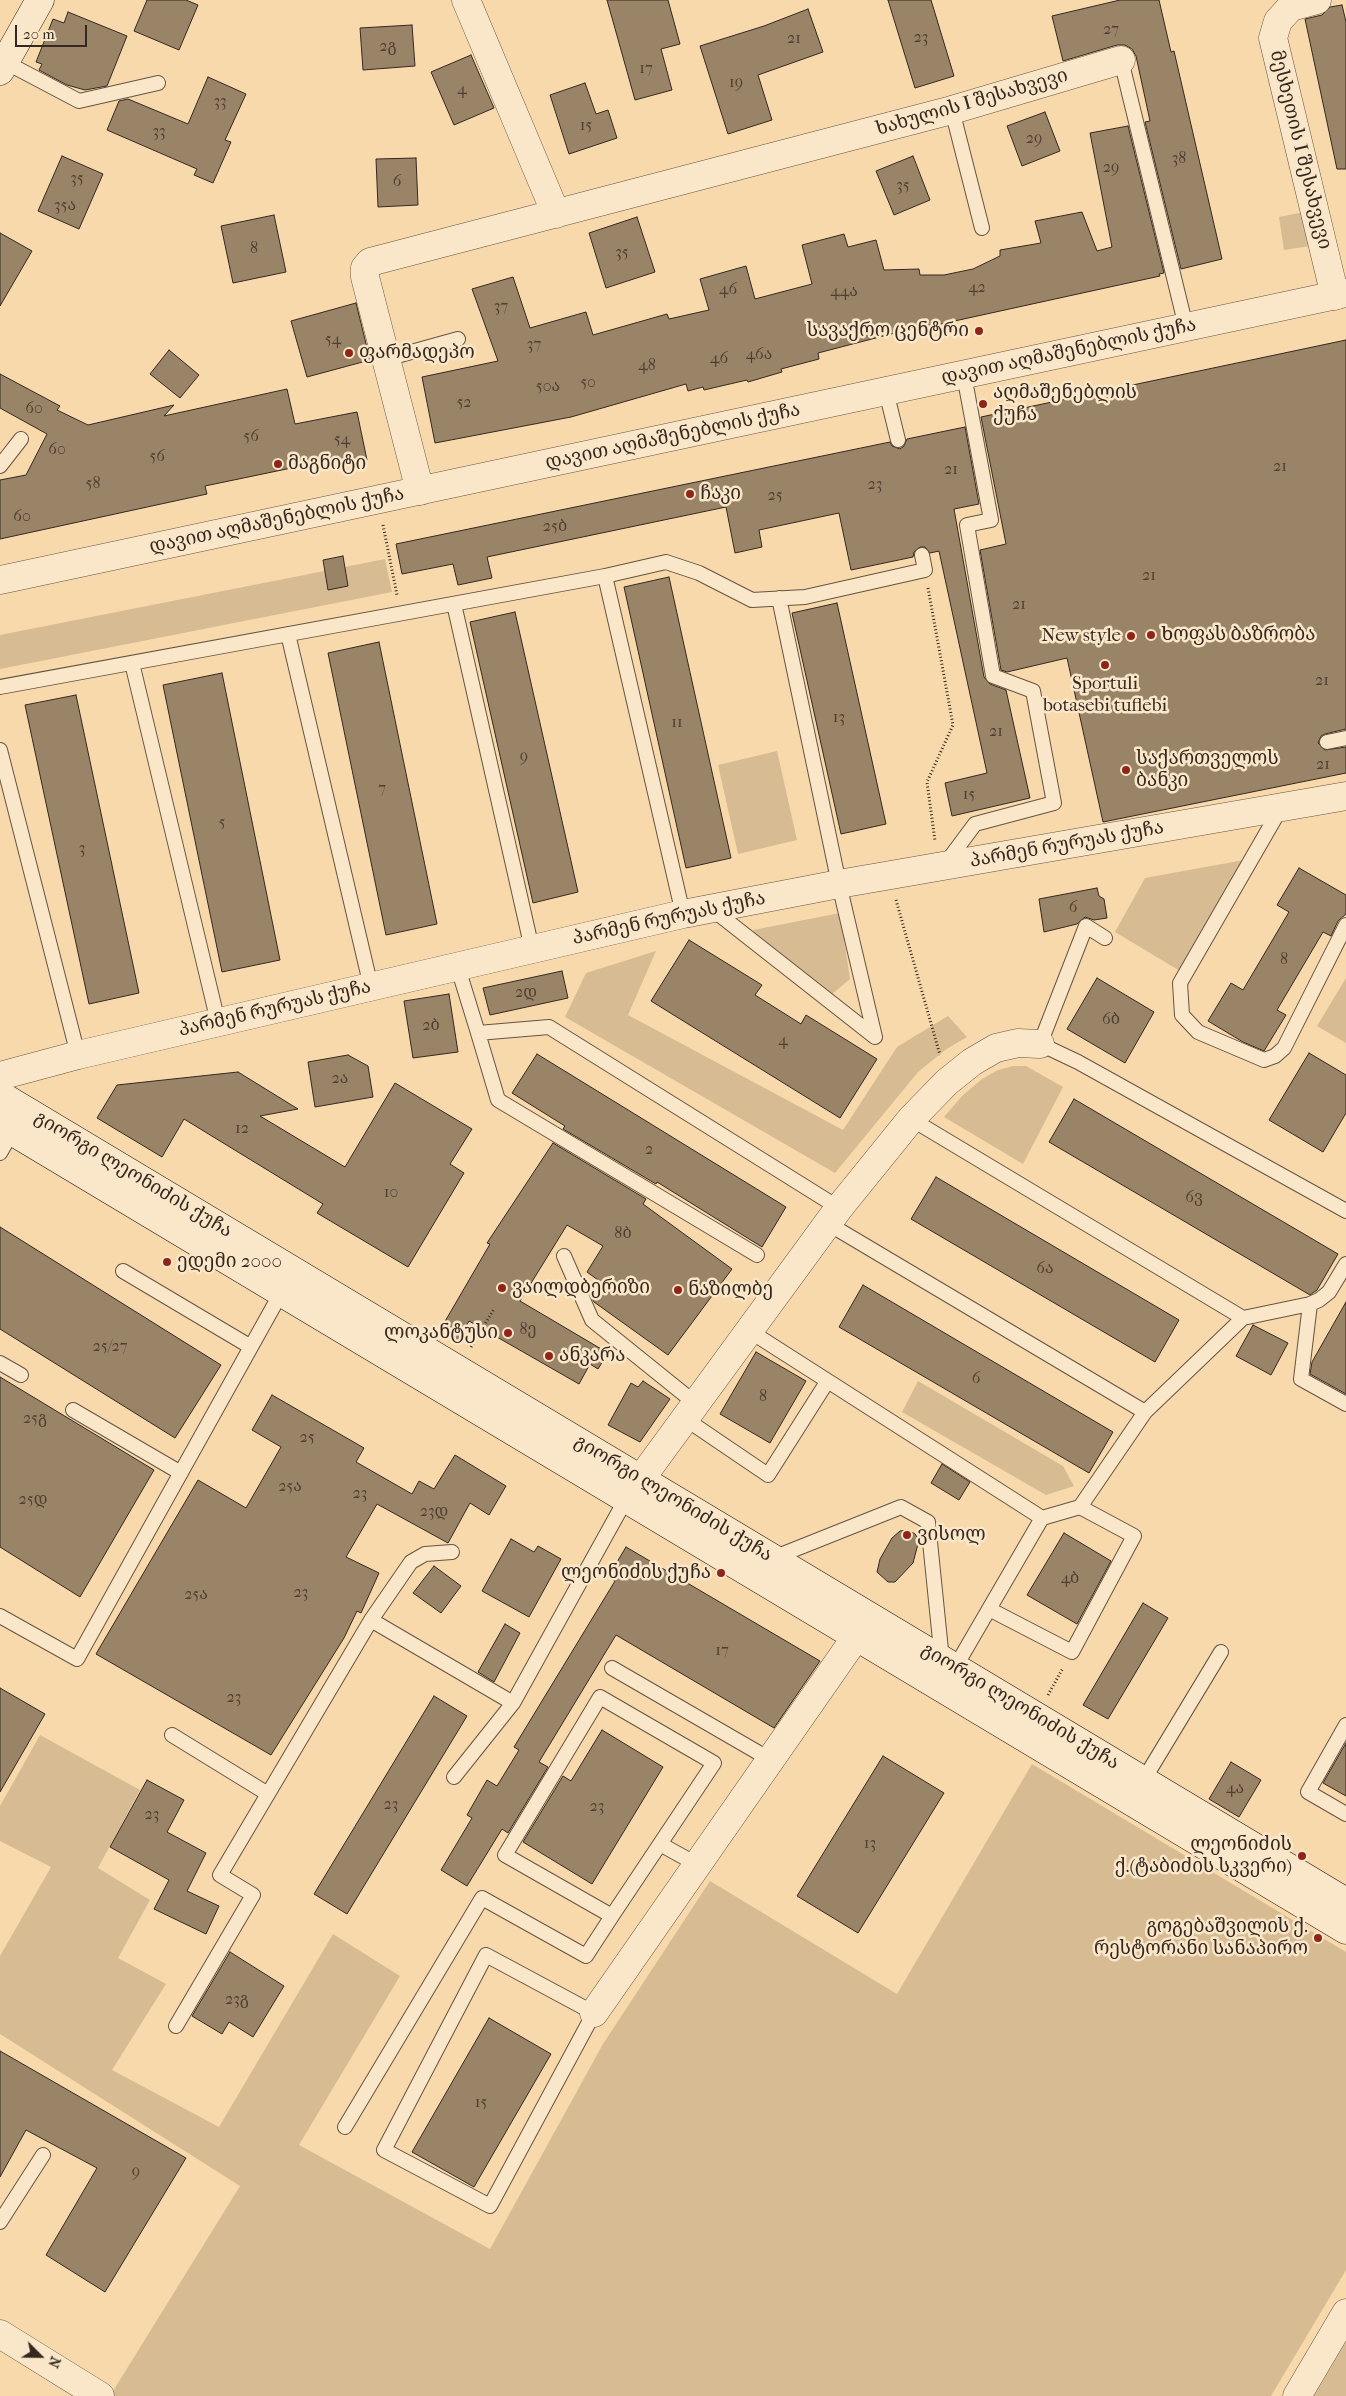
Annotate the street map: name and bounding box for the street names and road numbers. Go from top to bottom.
street label: მესხეთის I შესახვევი [1264,48,1336,252]
street label: ხახულის I შესახვევი [873,65,1071,141]
street label: დავით აღმაშენებლის ქუჩა [940,314,1198,390]
street label: დავით აღმაშენებლის ქუჩა [544,399,802,475]
street label: დავით აღმაშენებლის ქუჩა [148,483,406,559]
street label: პარმენ რურუას ქუჩა [968,817,1166,873]
street label: პარმენ რურუას ქუჩა [571,887,767,951]
street label: პარმენ რურუას ქუჩა [177,976,373,1042]
street label: გიორგი ლეონიძის ქუჩა [30,1107,236,1243]
street label: გიორგი ლეონიძის ქუჩა [570,1431,776,1567]
street label: გიორგი ლეონიძის ქუჩა [917,1639,1123,1775]

